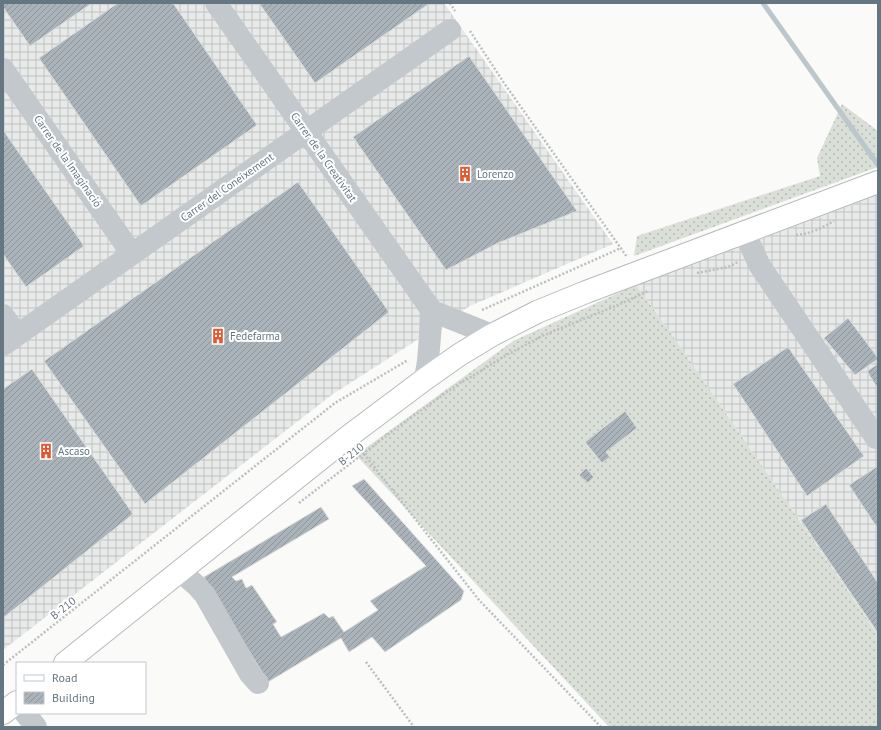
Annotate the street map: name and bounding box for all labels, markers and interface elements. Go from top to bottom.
street label: Carrer de la Creativitat [288,110,360,205]
street label: Carrer de la Imaginació [31,112,105,210]
street label: Carrer del Coneixement [178,149,277,224]
building icon: Lorenzo [456,165,474,183]
place label: Lorenzo [477,167,514,181]
building icon: Fedefarma [209,327,227,345]
place label: Fedefarma [230,329,280,343]
street label: B-210 [336,440,366,468]
building icon: Ascaso [37,442,55,460]
place label: Ascaso [58,444,90,458]
street label: B-210 [48,594,78,622]
legend [16,662,146,714]
text: Road [52,670,77,685]
text: Building [52,690,95,705]

